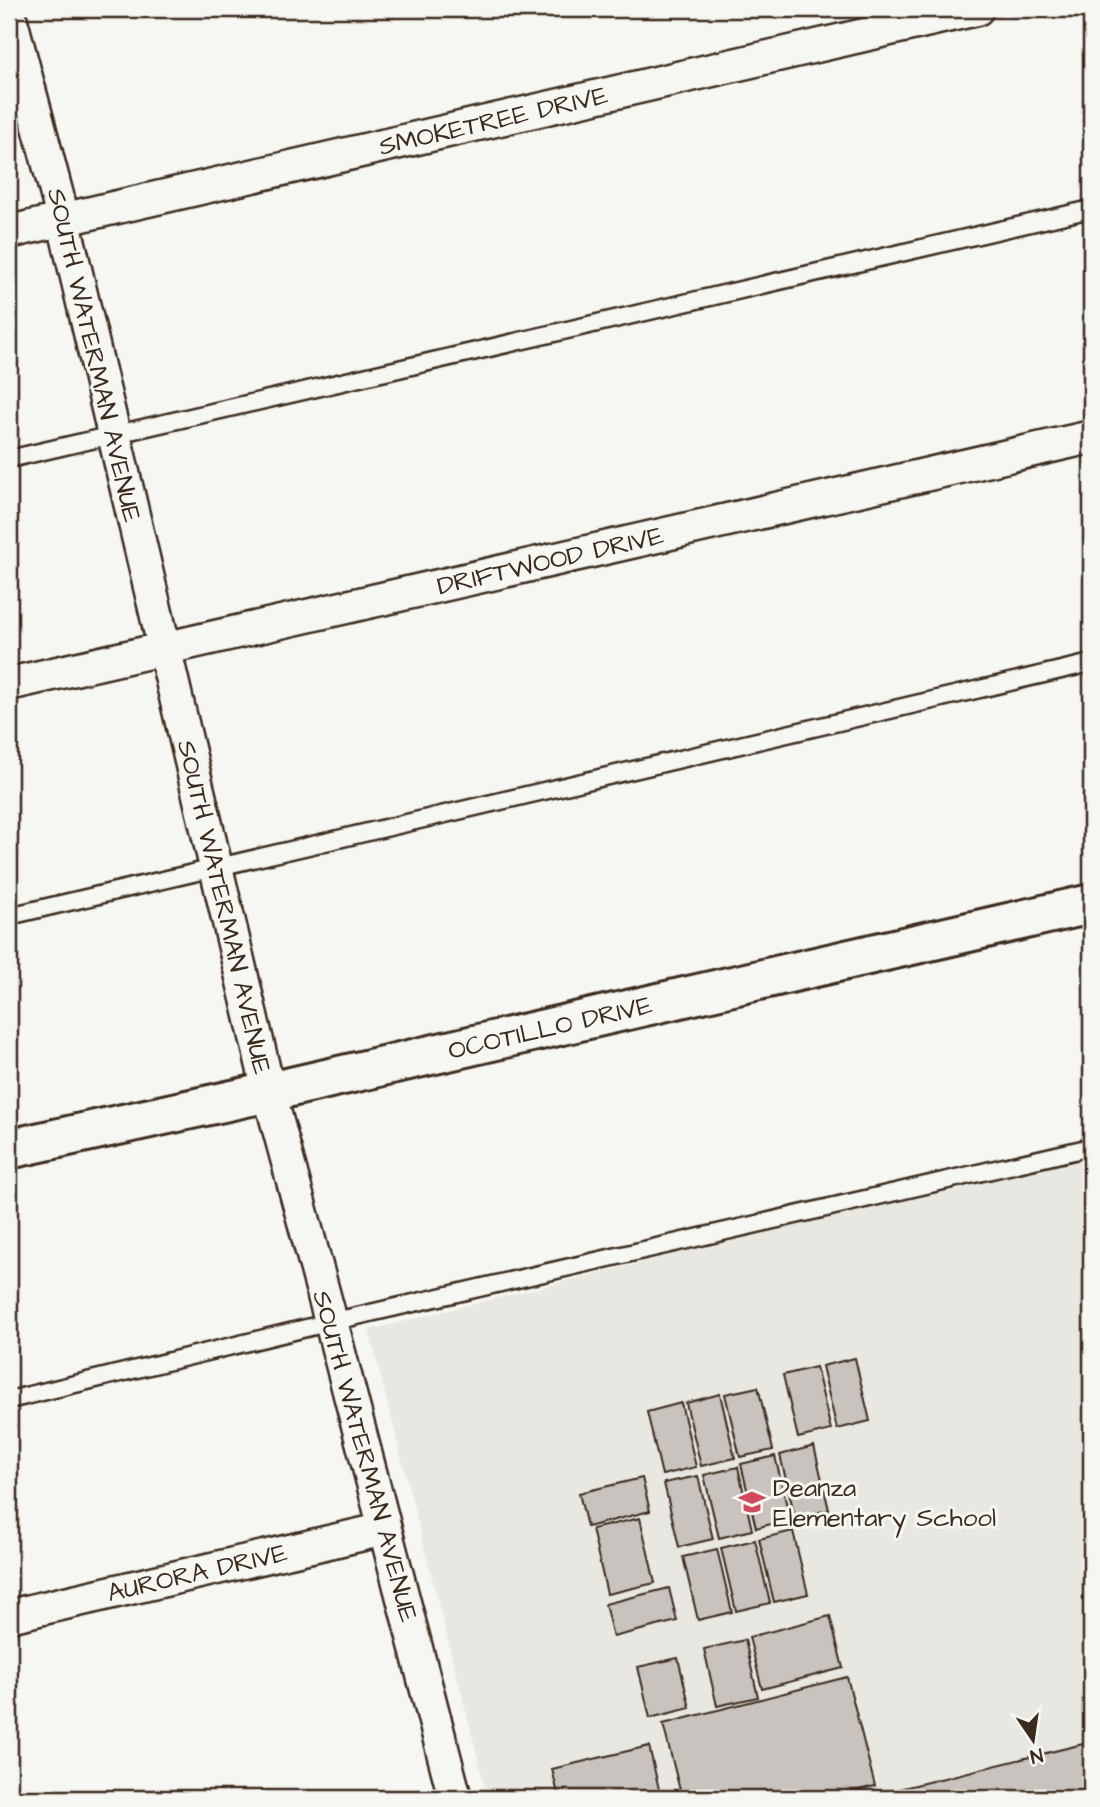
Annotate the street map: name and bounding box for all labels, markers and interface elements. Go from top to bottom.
street label: SMOKETREE DRIVE [375,77,611,165]
street label: SOUTH WATERMAN AVENUE [38,185,150,526]
street label: DRIFTWOOD DRIVE [434,517,667,605]
street label: SOUTH WATERMAN AVENUE [168,737,280,1078]
street label: OCOTILLO DRIVE [445,987,656,1069]
street label: SOUTH WATERMAN AVENUE [303,1287,427,1626]
place label: Deanza Elementary School [773,1470,996,1538]
school or university icon: Deanza Elementary School [737,1487,767,1517]
street label: AURORA DRIVE [104,1535,291,1611]
north arrow [998,1706,1068,1776]
text: N [1028,1741,1045,1770]

